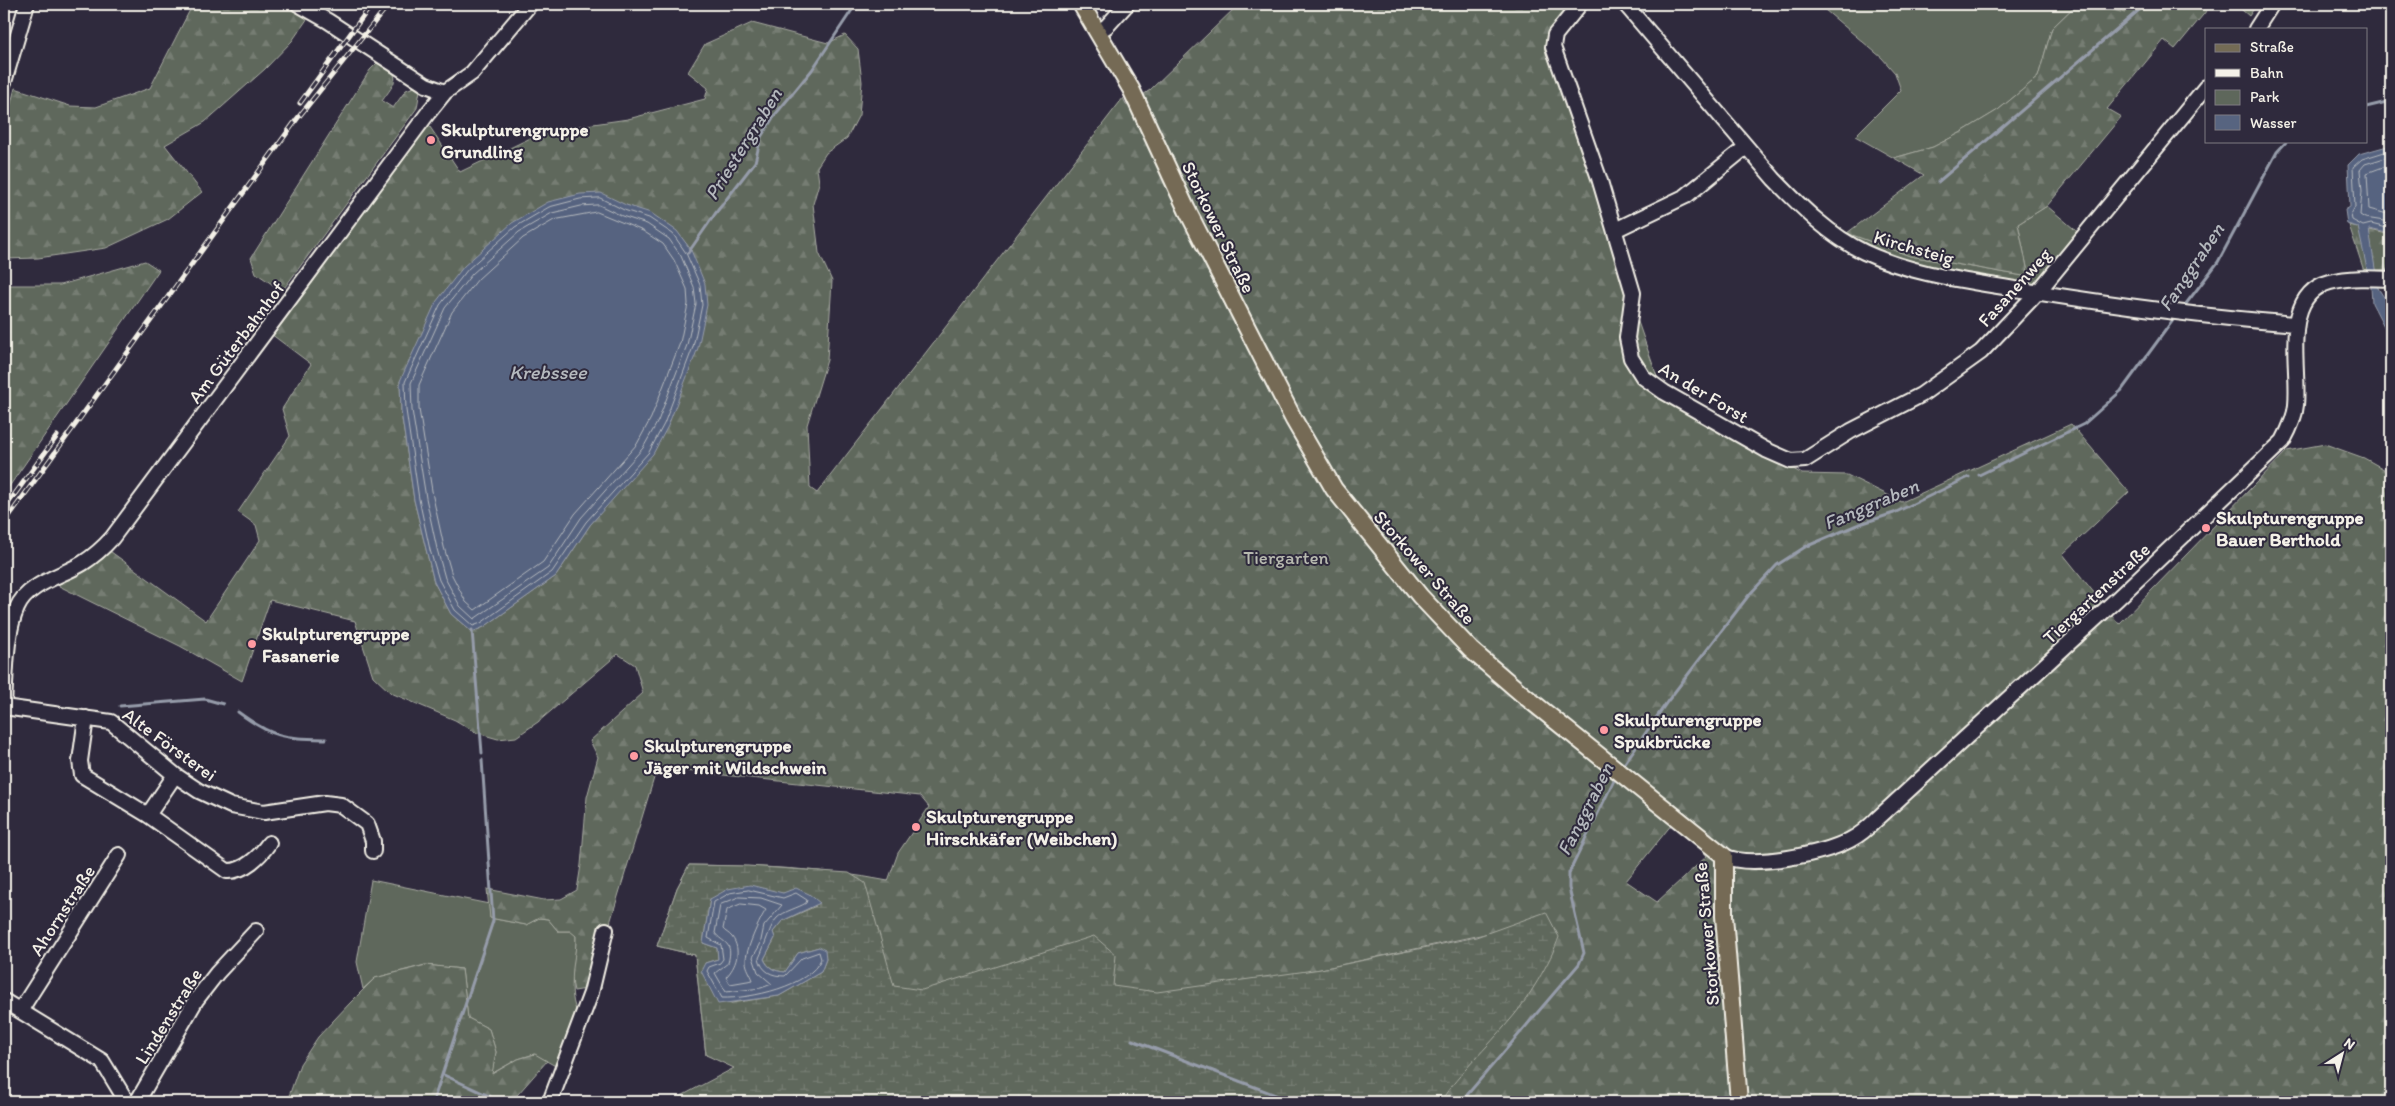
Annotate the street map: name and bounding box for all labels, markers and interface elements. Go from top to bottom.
legend [2205,28,2368,142]
text: Straße [2250,38,2294,56]
text: Bahn [2250,64,2284,82]
water label: Priestergraben [699,83,787,204]
text: Park [2250,88,2280,106]
text: Wasser [2250,114,2297,132]
place label: Skulpturengruppe Grundling [441,118,589,163]
marker: Skulpturengruppe Grundling [425,134,437,146]
street label: Storkower Straße [1177,158,1260,297]
water label: Fanggraben [2153,218,2230,316]
street label: Kirchsteig [1871,225,1957,270]
street label: Fasanenweg [1973,243,2056,332]
street label: Am Güterbahnhof [183,277,290,408]
street label: An der Forst [1655,357,1753,428]
water label: Krebssee [509,360,588,384]
water label: Fanggraben [1820,473,1923,535]
street label: Storkower Straße [1369,506,1480,629]
place label: Skulpturengruppe Bauer Berthold [2216,506,2364,551]
marker: Skulpturengruppe Bauer Berthold [2200,522,2212,534]
street label: Tiergartenstraße [2038,538,2155,649]
park label: Tiergarten [1243,546,1329,569]
place label: Skulpturengruppe Fasanerie [262,622,410,667]
marker: Skulpturengruppe Fasanerie [246,638,258,650]
street label: Alte Försterei [118,703,221,786]
place label: Skulpturengruppe Spukbrücke [1614,708,1762,753]
marker: Skulpturengruppe Spukbrücke [1598,724,1610,736]
place label: Skulpturengruppe Jäger mit Wildschwein [643,734,827,779]
marker: Skulpturengruppe Jäger mit Wildschwein [628,750,640,762]
water label: Fanggraben [1551,758,1619,859]
place label: Skulpturengruppe Hirschkäfer (Weibchen) [926,805,1118,850]
marker: Skulpturengruppe Hirschkäfer (Weibchen) [910,821,922,833]
street label: Ahornstraße [25,861,100,960]
street label: Storkower Straße [1689,861,1724,1007]
street label: Lindenstraße [130,964,207,1069]
north arrow [2318,1028,2368,1078]
text: N [2341,1034,2358,1054]

